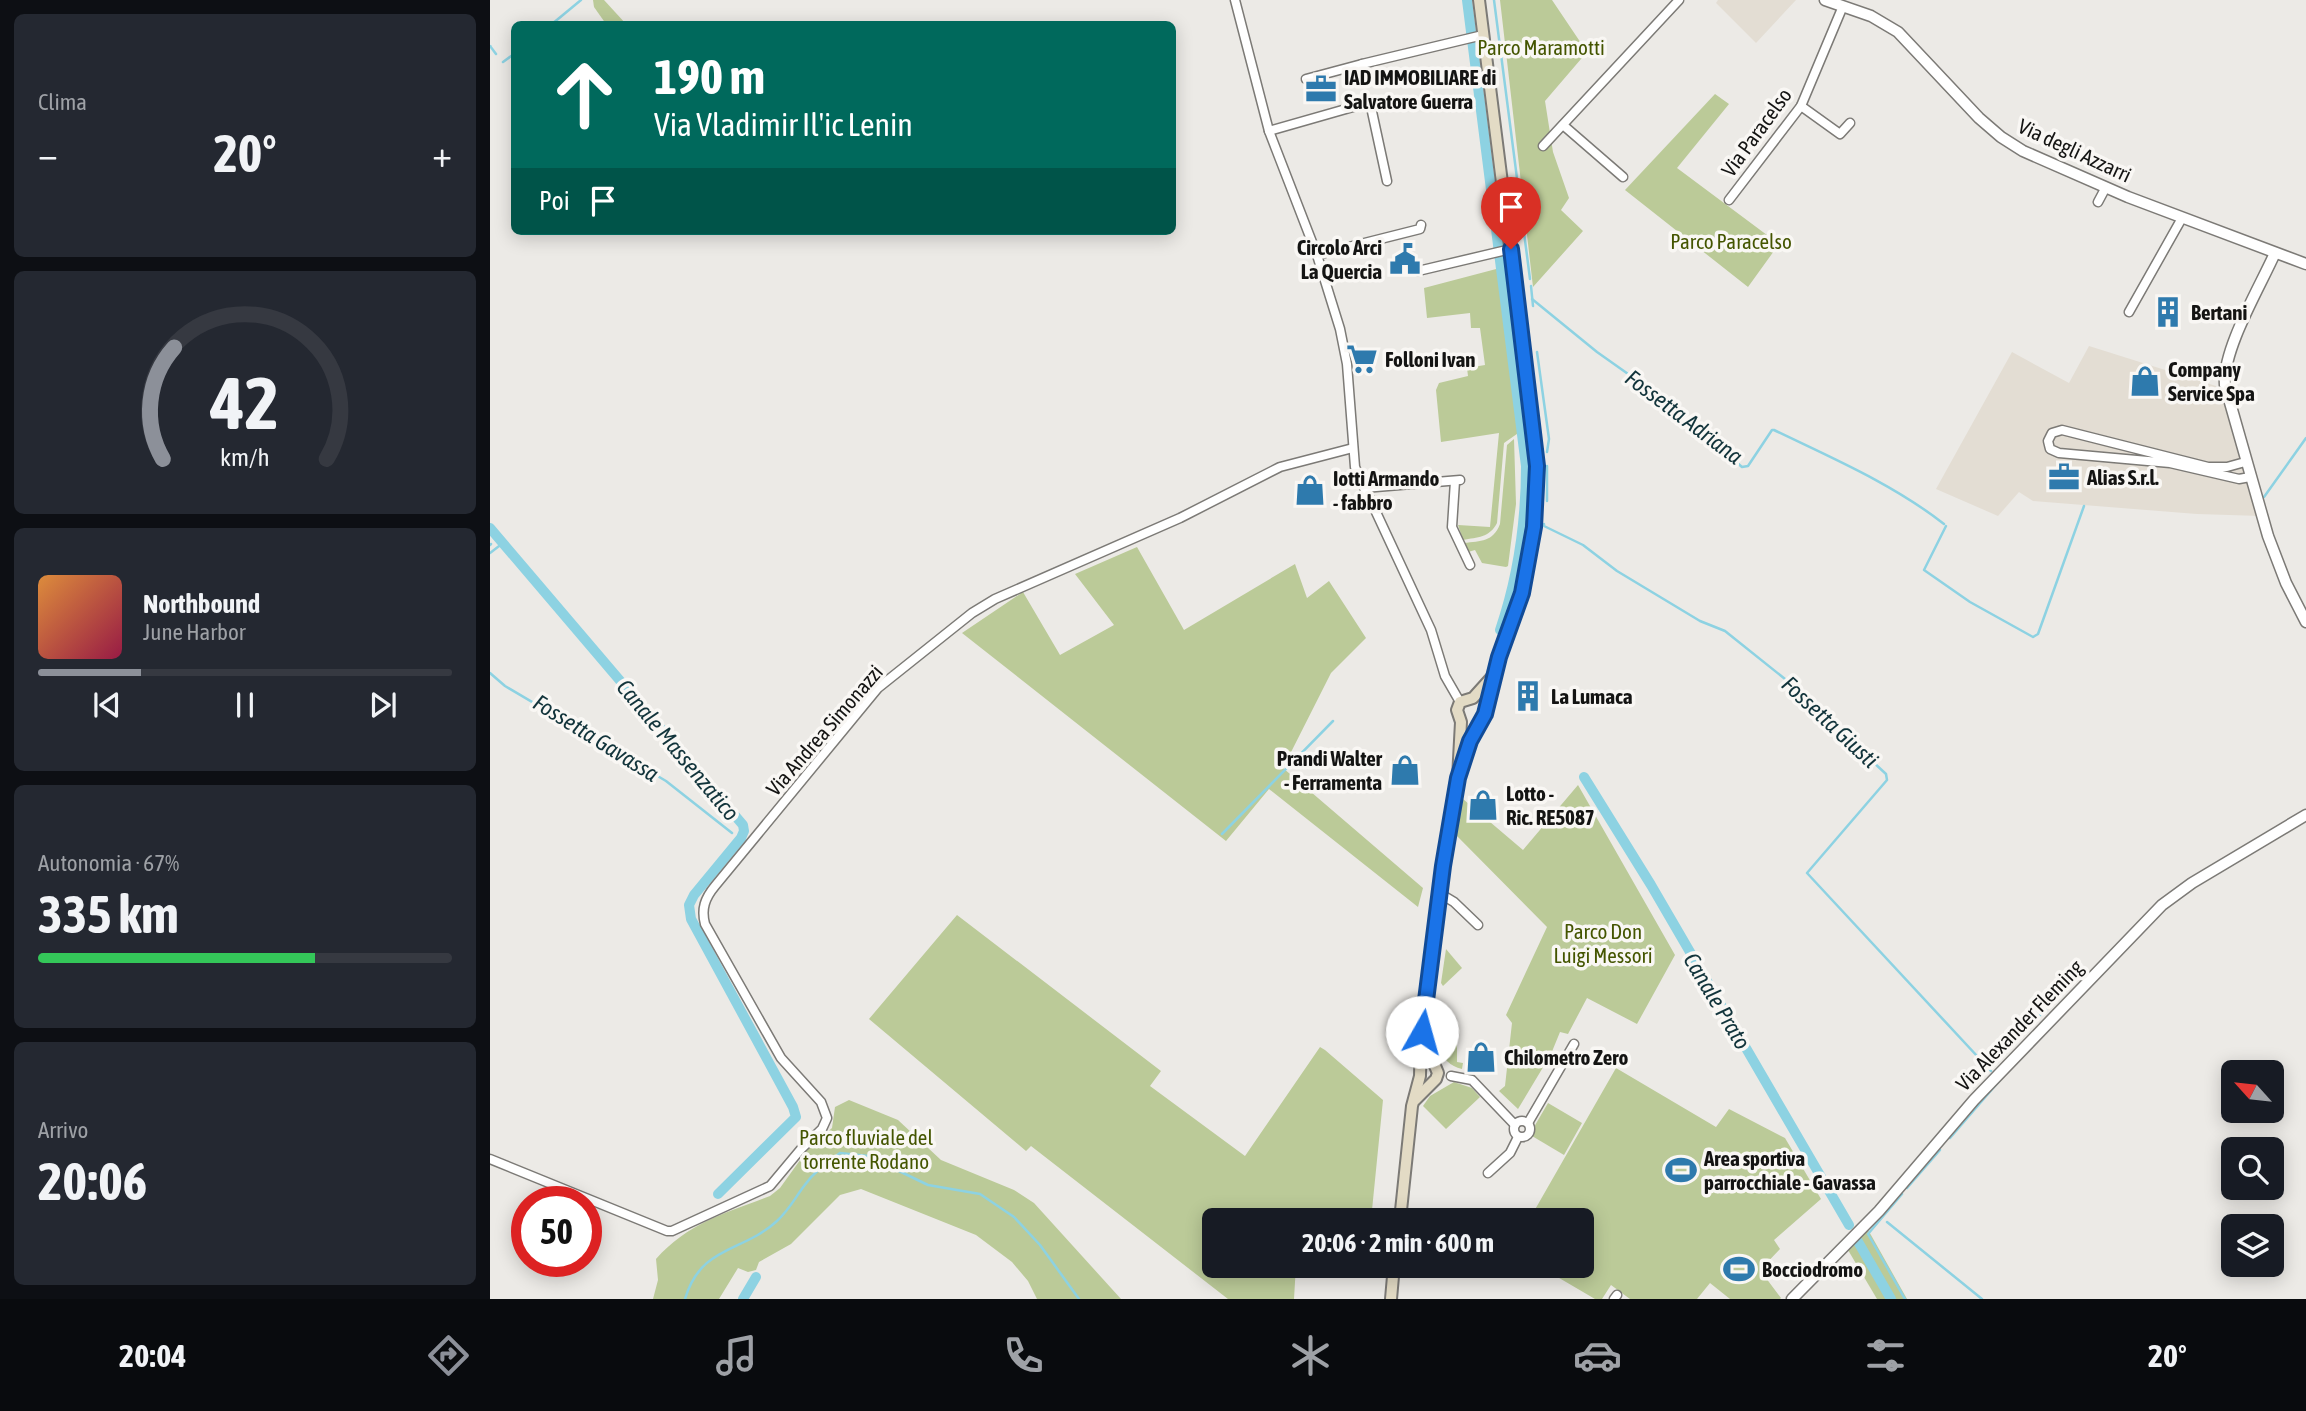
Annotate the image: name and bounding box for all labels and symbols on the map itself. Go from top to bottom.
park label: Parco Maramotti [1477,35,1605,59]
place label: IAD IMMOBILIARE di Salvatore Guerra [1344,65,1496,113]
office icon: IAD IMMOBILIARE di Salvatore Guerra [1304,72,1338,106]
street label: Via Paracelso [1716,83,1796,181]
street label: Via degli Azzarri [2015,113,2135,187]
pin [1481,177,1541,249]
park label: Parco Paracelso [1670,229,1792,253]
place label: Circolo Arci La Quercia [1297,235,1382,283]
public building icon: Circolo Arci La Quercia [1388,242,1422,276]
building icon: Bertani [2151,295,2185,329]
place label: Bertani [2191,300,2247,324]
supermarket icon: Folloni Ivan [1345,342,1379,376]
place label: Folloni Ivan [1385,347,1475,371]
place label: Company Service Spa [2168,357,2255,405]
shop icon: Company Service Spa [2128,364,2162,398]
water label: Fossetta Adriana [1620,365,1748,470]
office icon: Alias S.r.l. [2047,460,2081,494]
place label: Alias S.r.l. [2086,465,2159,489]
place label: Iotti Armando - fabbro [1333,466,1440,514]
shop icon: Iotti Armando - fabbro [1293,473,1327,507]
street label: Via Andrea Simonazzi [761,660,887,800]
water label: Fossetta Giusti [1777,671,1883,773]
water label: Canale Massenzatico [611,674,745,826]
building icon: La Lumaca [1511,679,1545,713]
place label: La Lumaca [1551,684,1633,708]
water label: Fossetta Gavassa [529,689,664,787]
place label: Prandi Walter - Ferramenta [1277,746,1383,794]
shop icon: Prandi Walter - Ferramenta [1388,753,1422,787]
place label: Lotto - Ric. RE5087 [1506,781,1595,829]
shop icon: Lotto - Ric. RE5087 [1466,788,1500,822]
park label: Parco Don Luigi Messori [1553,919,1653,967]
water label: Canale Prato [1678,948,1756,1054]
street label: Via Alexander Fleming [1951,955,2087,1095]
position arrow [1385,995,1459,1069]
shop icon: Chilometro Zero [1464,1040,1498,1074]
place label: Chilometro Zero [1504,1045,1629,1069]
north arrow [2221,1060,2284,1124]
park label: Parco fluviale del torrente Rodano [799,1125,933,1173]
place label: Area sportiva parrocchiale - Gavassa [1703,1146,1876,1194]
sports icon: Area sportiva parrocchiale - Gavassa [1664,1153,1698,1187]
speed limit sign: 50 [511,1186,602,1277]
sports icon: Bocciodromo [1722,1252,1756,1286]
place label: Bocciodromo [1762,1257,1863,1281]

